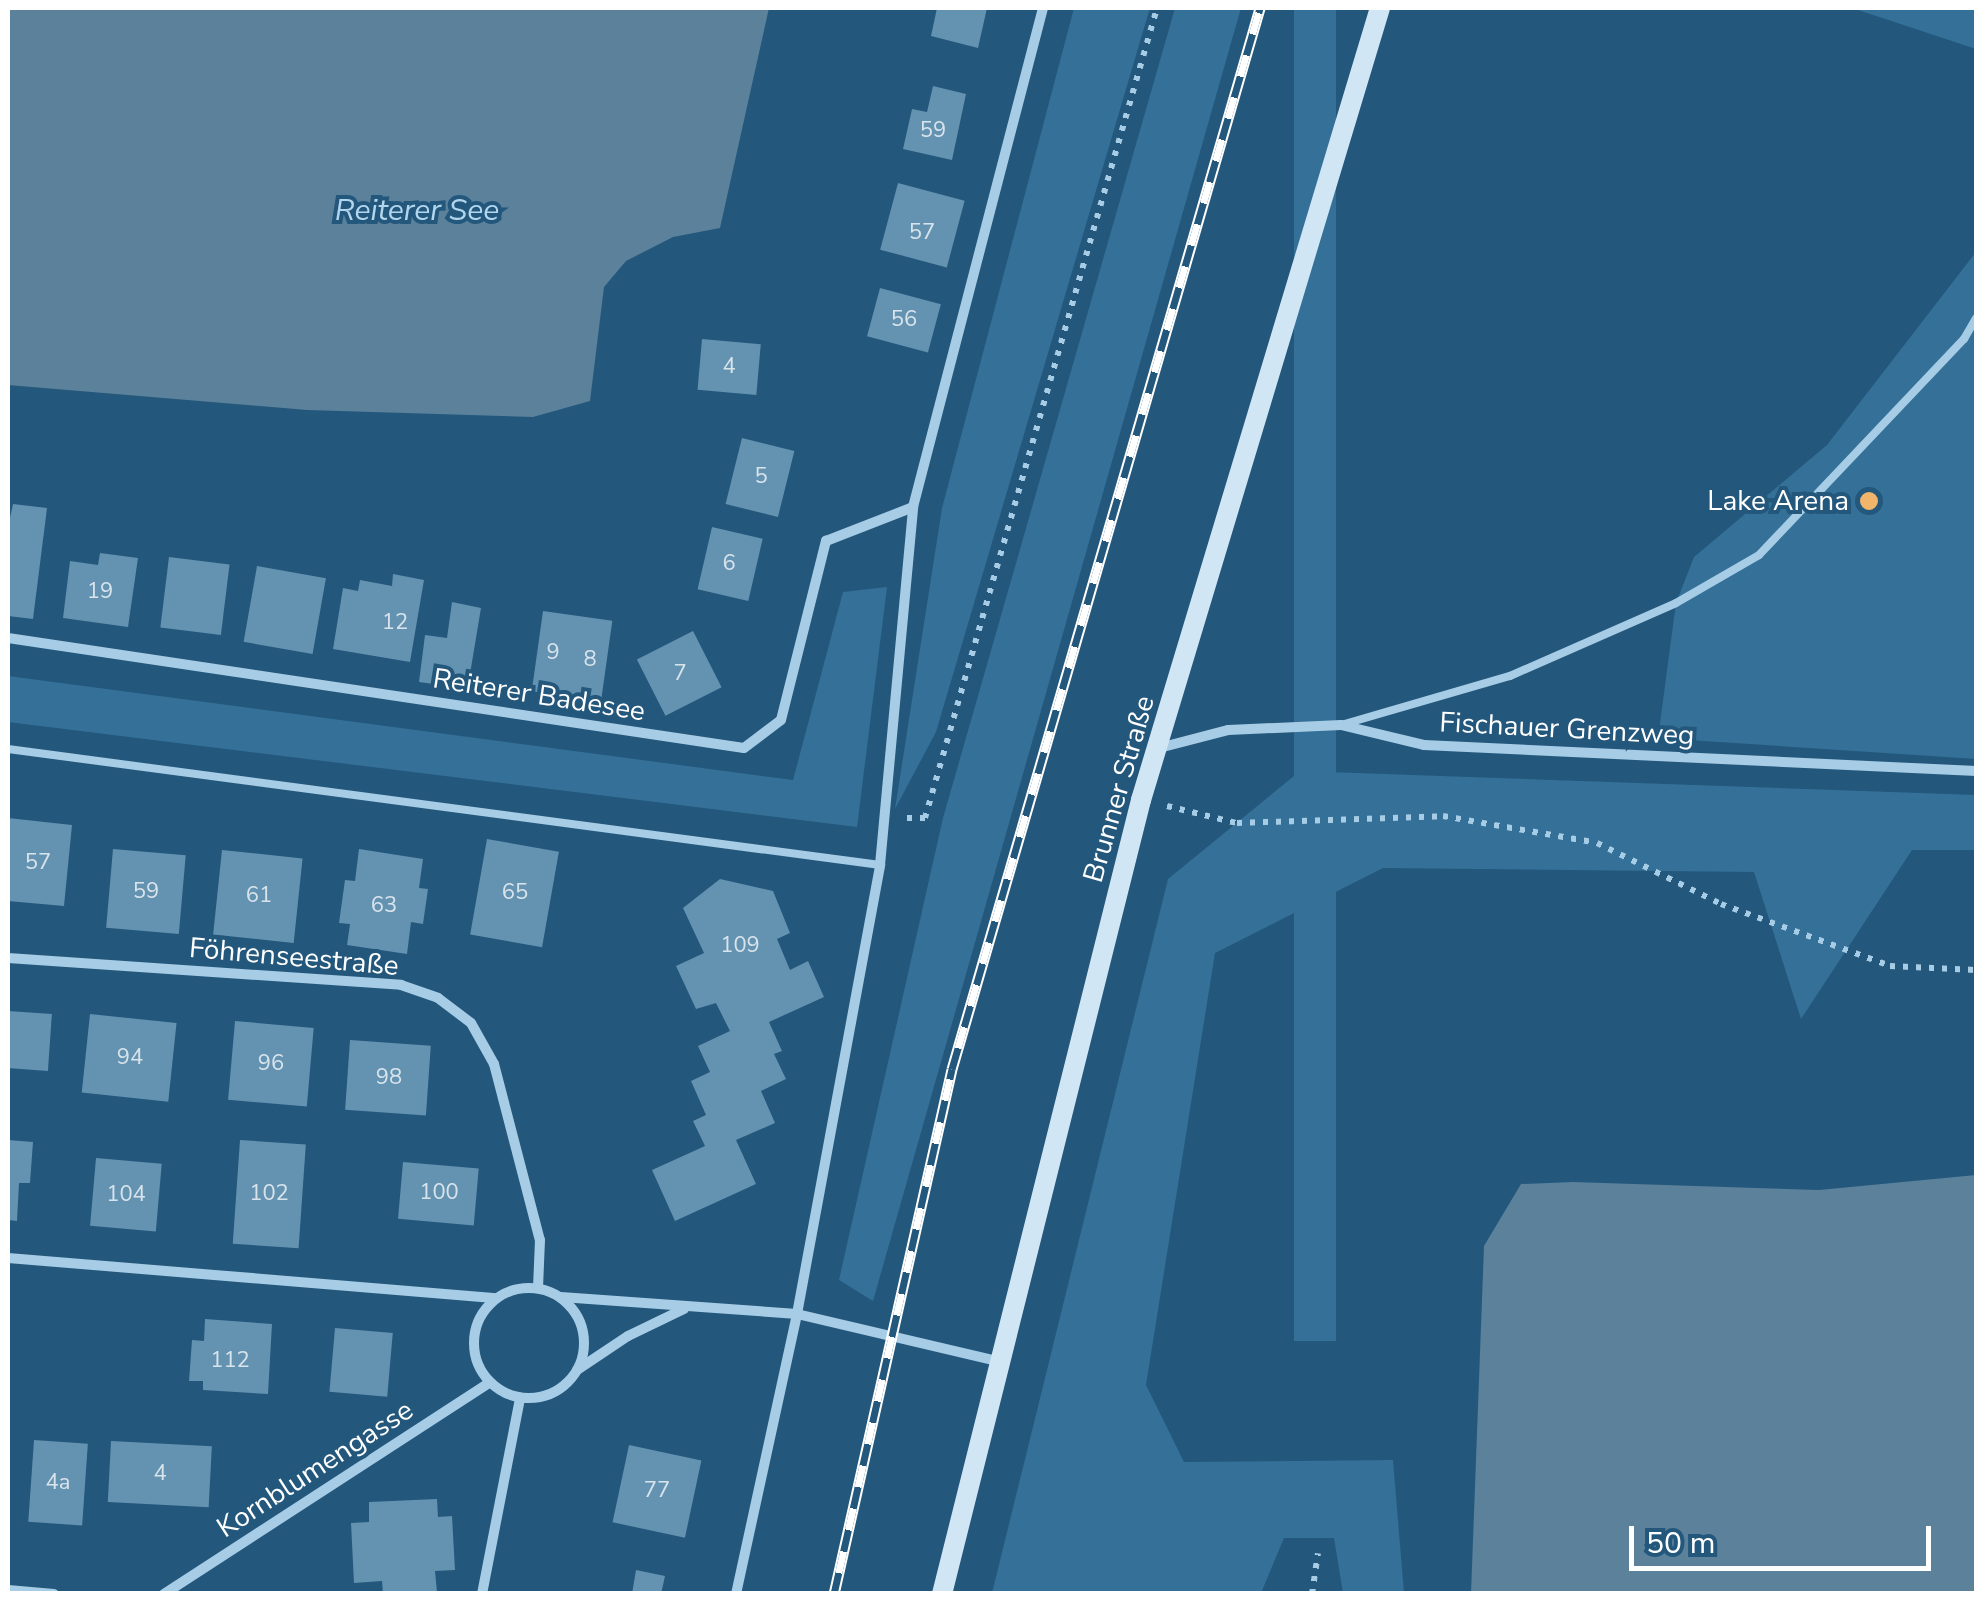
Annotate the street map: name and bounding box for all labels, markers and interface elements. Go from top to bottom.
house number: 59 [920,118,946,144]
water label: Reiterer See [335,193,499,229]
house number: 57 [909,220,935,246]
house number: 56 [891,307,917,333]
house number: 4 [722,354,736,380]
house number: 5 [754,464,768,490]
place label: Lake Arena [1707,484,1849,518]
marker: Lake Arena [1858,490,1880,512]
house number: 6 [722,551,736,577]
house number: 19 [87,579,113,605]
house number: 12 [382,610,408,636]
house number: 9 [546,640,560,666]
house number: 8 [583,647,597,673]
house number: 7 [673,661,687,687]
street label: Reiterer Badesee [430,662,648,728]
street label: Brunner Straße [1076,692,1162,886]
street label: Fischauer Grenzweg [1439,706,1695,752]
house number: 57 [25,850,51,876]
house number: 59 [133,879,159,905]
house number: 65 [502,880,528,906]
house number: 61 [246,883,272,909]
house number: 63 [371,893,397,919]
street label: Föhrenseestraße [188,931,400,983]
house number: 109 [720,933,760,959]
house number: 94 [117,1045,143,1071]
house number: 96 [258,1051,284,1077]
house number: 98 [376,1065,402,1091]
house number: 100 [419,1180,459,1206]
house number: 102 [249,1181,289,1207]
house number: 104 [106,1182,146,1208]
house number: 112 [210,1348,250,1374]
street label: Kornblumengasse [211,1393,419,1545]
house number: 4 [153,1461,167,1487]
house number: 4a [46,1470,70,1496]
house number: 77 [644,1478,670,1504]
scale bar [1634,1506,1936,1568]
text: 50 m [1646,1523,1715,1564]

